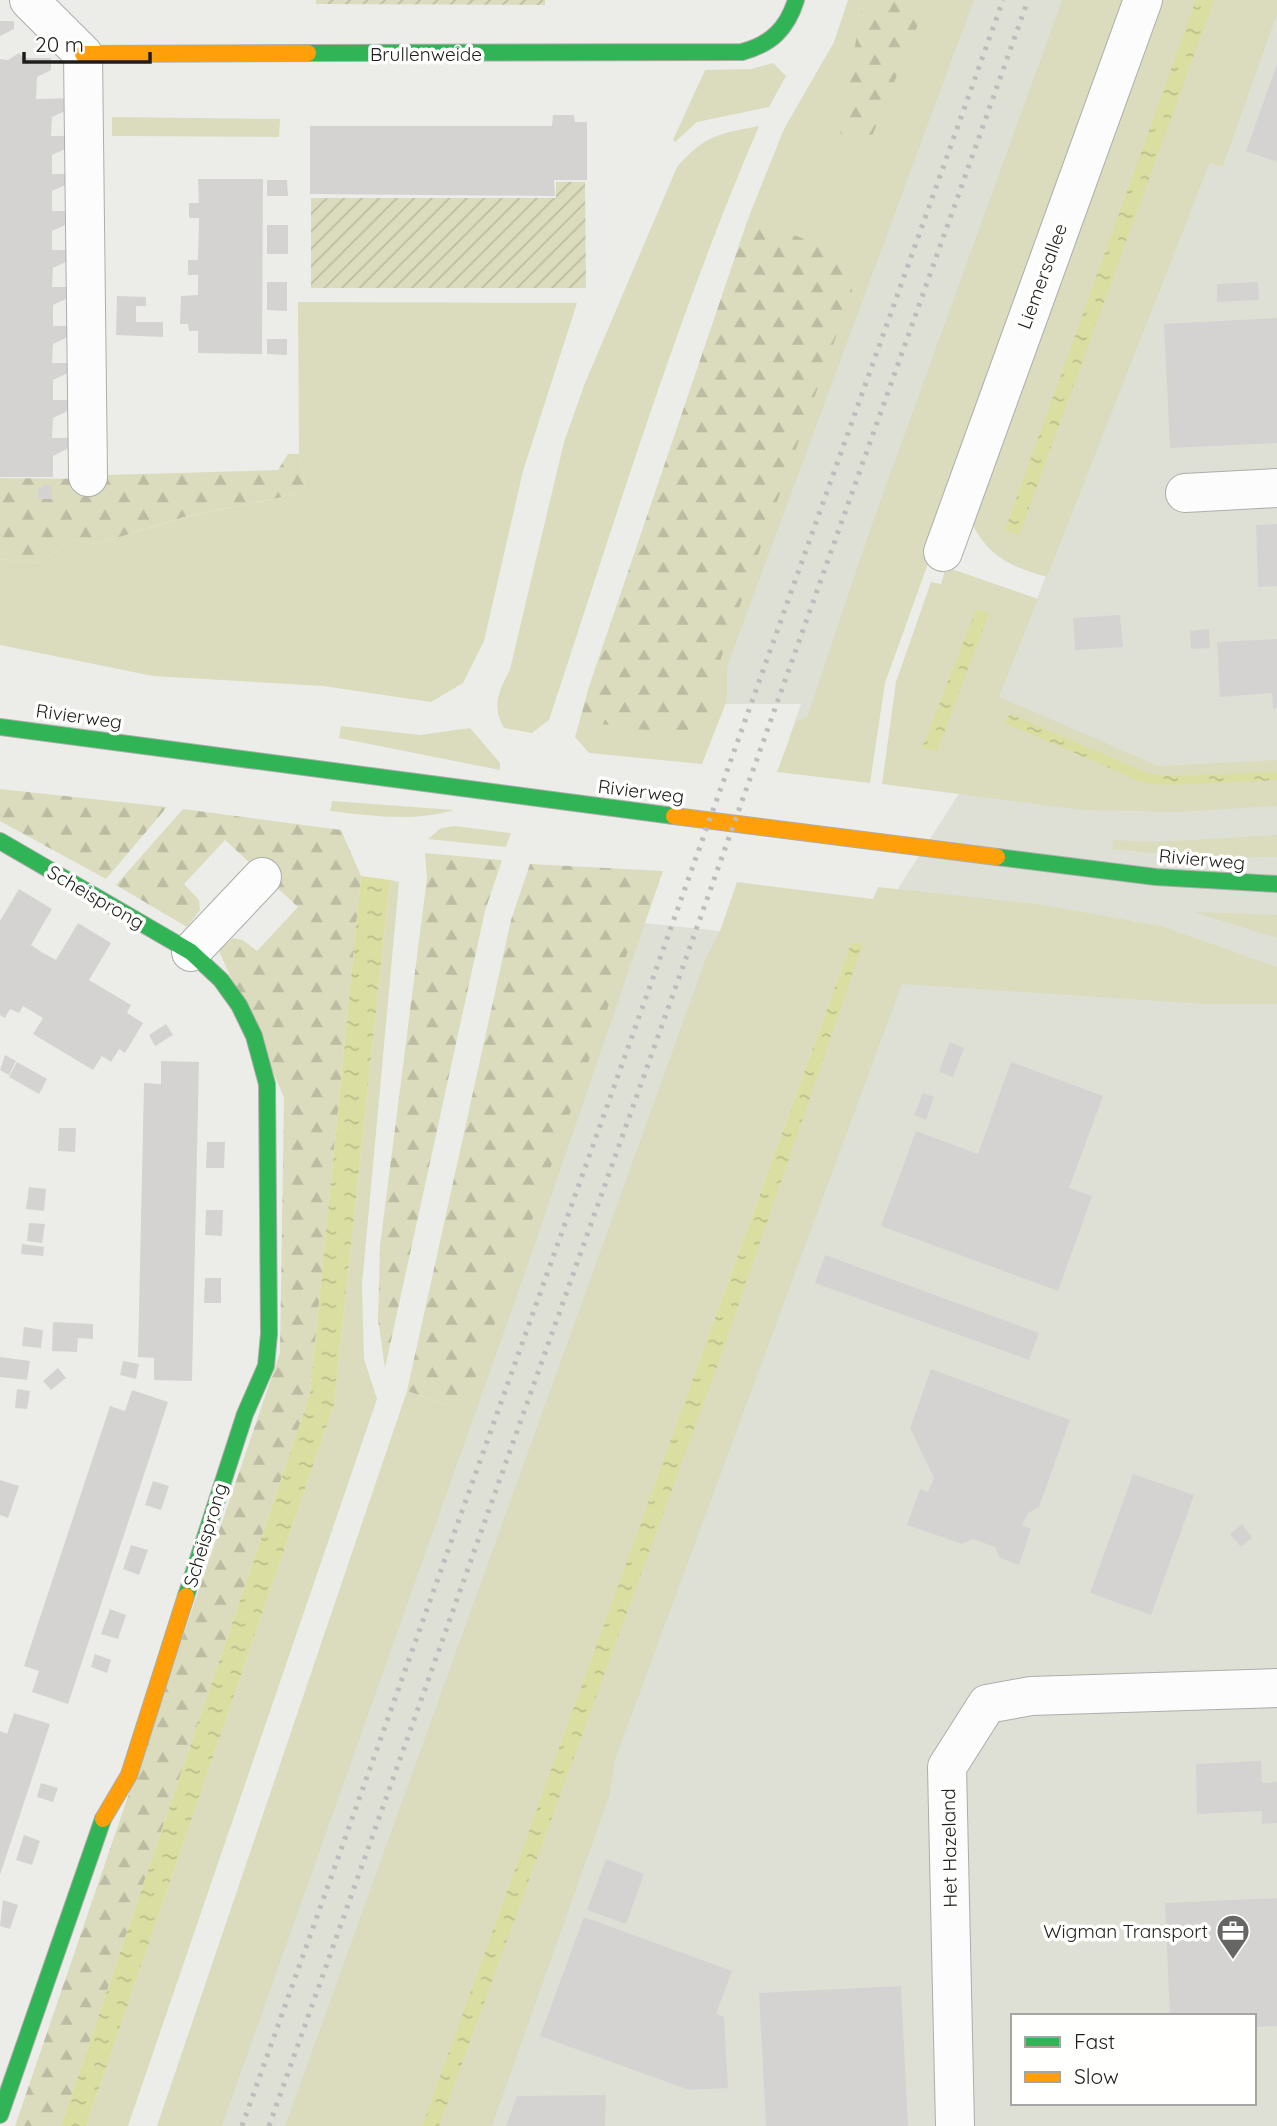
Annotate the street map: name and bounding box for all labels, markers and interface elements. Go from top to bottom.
scale bar [24,21,150,65]
text: 20 m [35,31,84,57]
street label: Brullenweide [370,42,482,66]
street label: Liemersallee [1012,220,1072,332]
street label: Rivierweg [34,698,124,734]
street label: Rivierweg [597,774,685,808]
street label: Rivierweg [1158,843,1246,875]
street label: Scheisprong [43,860,149,934]
street label: Scheisprong [178,1480,232,1590]
street label: Het Hazeland [936,1788,962,1908]
office icon: Wigman Transport [1214,1912,1252,1961]
place label: Wigman Transport [1043,1919,1208,1943]
legend [1011,2014,1256,2105]
text: Fast [1074,2028,1115,2054]
text: Slow [1074,2063,1119,2089]

